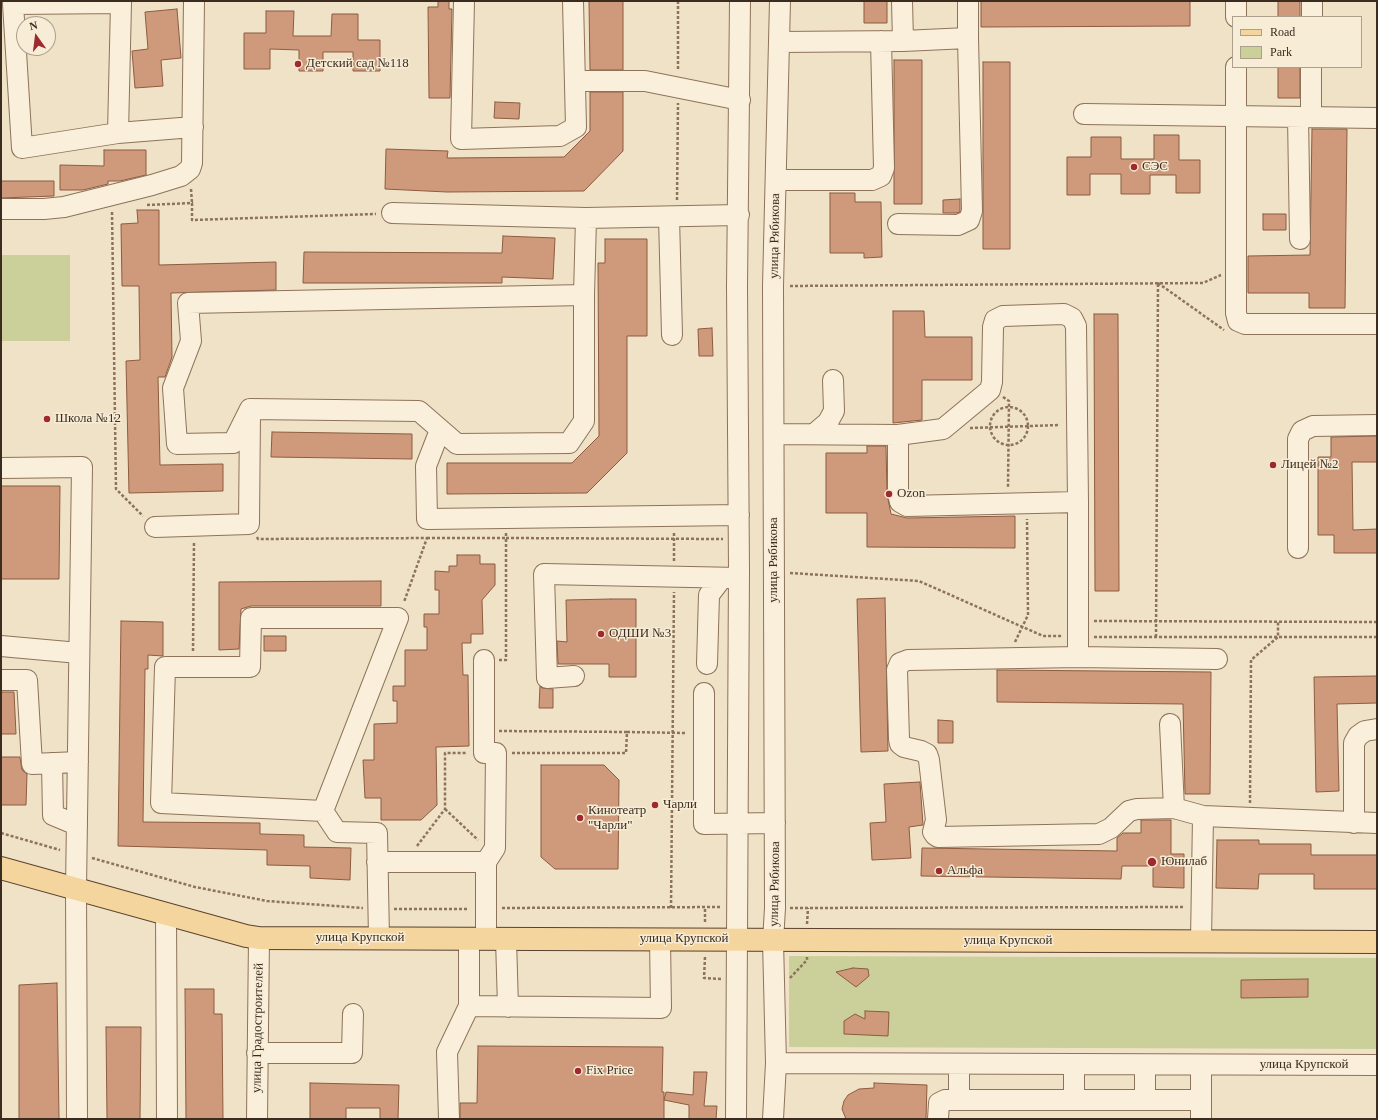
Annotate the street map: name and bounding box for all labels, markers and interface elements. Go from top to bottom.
north arrow [16,16,56,56]
legend [1232,16,1362,68]
text: N [28,19,39,32]
text: Road [1270,25,1295,39]
text: Park [1270,45,1292,59]
place label: Детский сад №118 [306,56,409,72]
marker: Детский сад №118 [293,59,303,69]
place label: СЭС [1142,159,1168,175]
marker: СЭС [1129,162,1139,172]
street label: улица Рябикова [766,193,784,279]
place label: Школа №12 [55,411,121,427]
marker: Школа №12 [42,414,52,424]
place label: Лицей №2 [1281,457,1339,473]
marker: Лицей №2 [1268,460,1278,470]
place label: Ozon [897,486,925,502]
marker: Ozon [884,489,894,499]
street label: улица Рябикова [766,517,782,603]
place label: ОДШИ №3 [609,626,671,642]
marker: ОДШИ №3 [596,629,606,639]
place label: Чарли [663,797,697,813]
marker: Чарли [650,800,660,810]
place label: Кинотеатр "Чарли" [588,803,646,834]
marker: Кинотеатр "Чарли" [575,813,585,823]
street label: улица Рябикова [766,841,784,927]
place label: Юнилаб [1161,854,1207,870]
marker: Юнилаб [1146,856,1158,868]
place label: Альфа [947,863,983,879]
marker: Альфа [934,866,944,876]
street label: улица Крупской [316,930,404,946]
street label: улица Крупской [640,931,728,947]
street label: улица Крупской [964,933,1052,949]
street label: улица Градостроителей [249,963,267,1093]
street label: улица Крупской [1260,1057,1348,1073]
place label: Fix Price [586,1063,633,1079]
marker: Fix Price [573,1066,583,1076]

